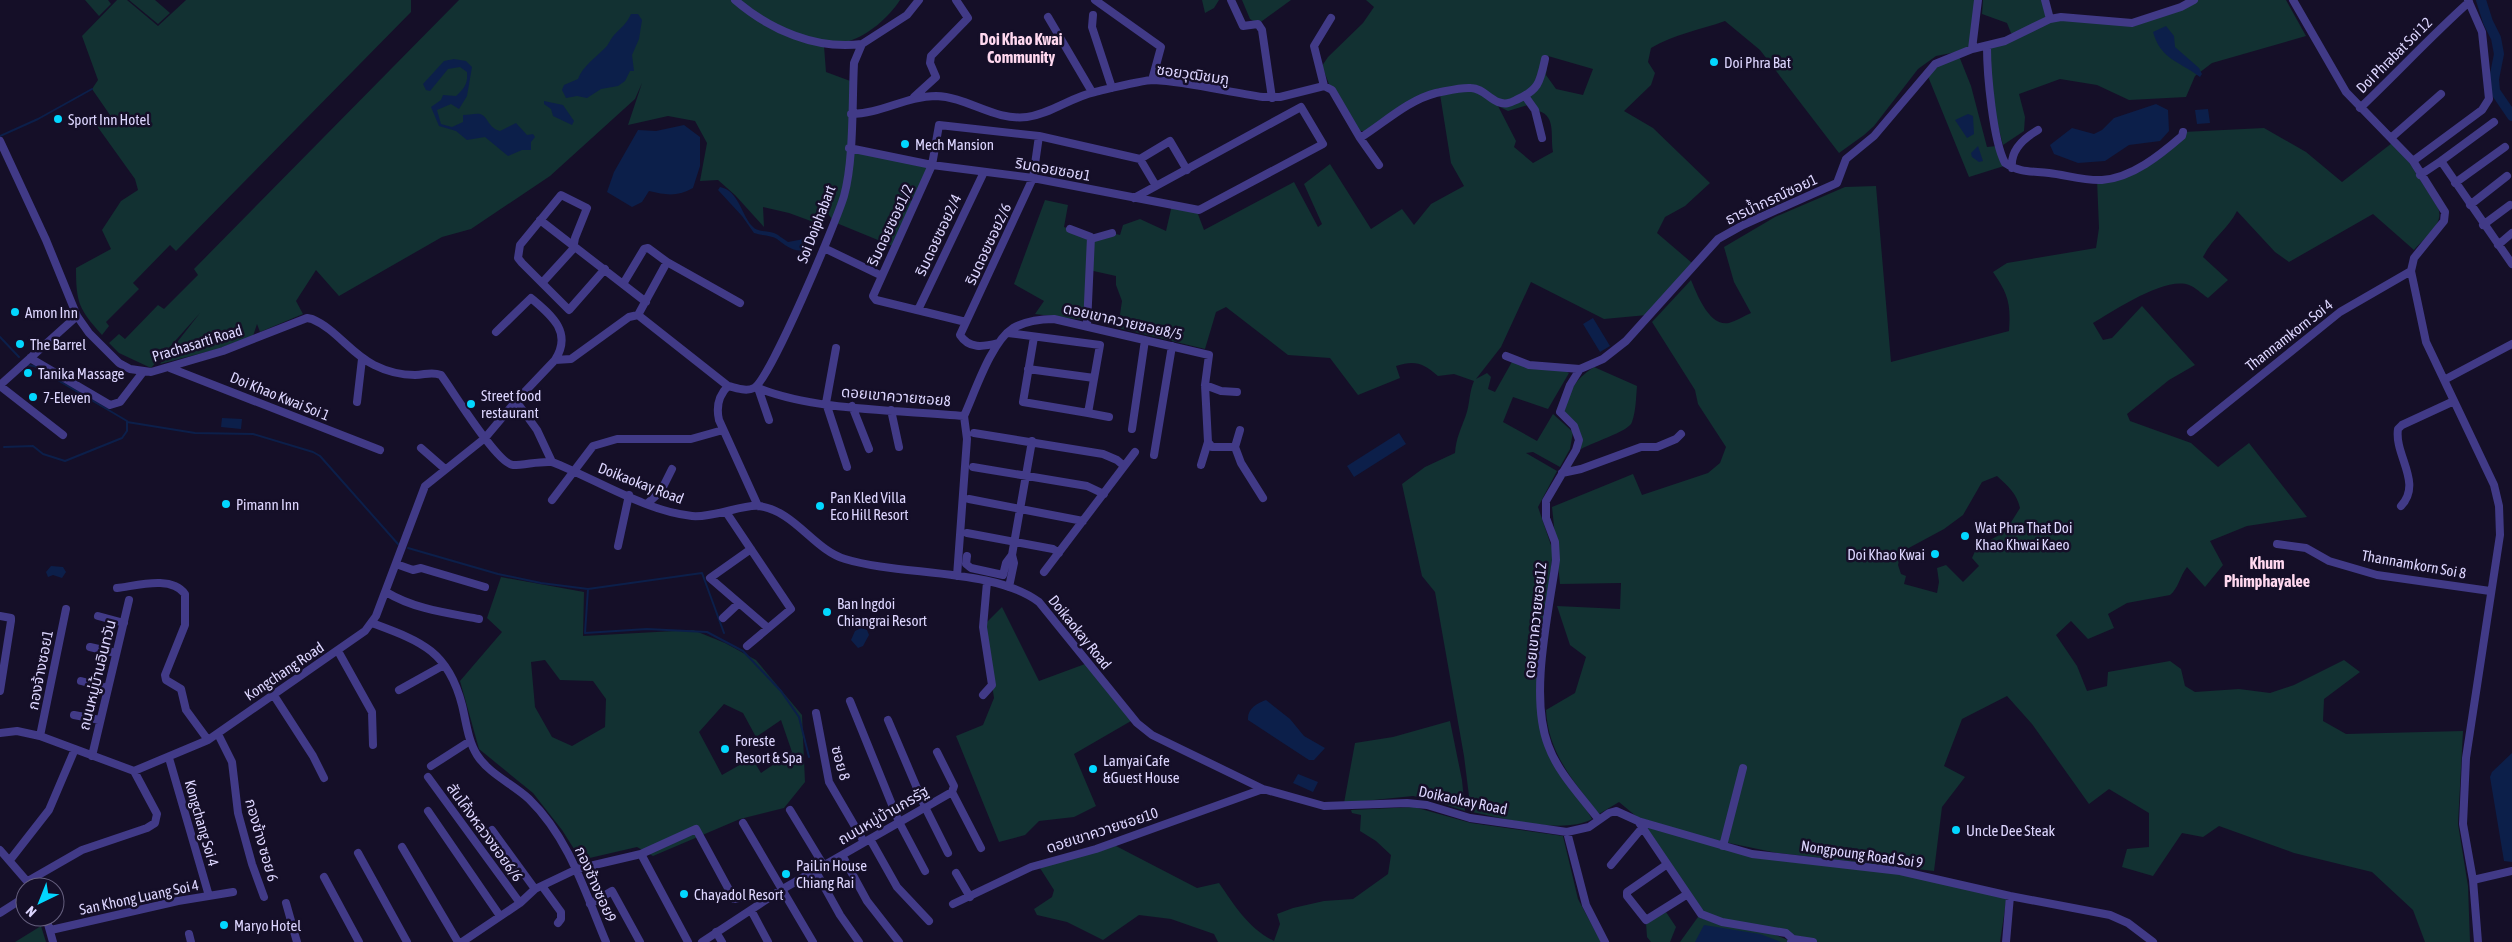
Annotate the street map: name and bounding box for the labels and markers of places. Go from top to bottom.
place label: Doi Phra Bat [1724,54,1791,71]
marker: Doi Phra Bat [1708,56,1720,68]
place label: Sport Inn Hotel [68,111,150,128]
marker: Sport Inn Hotel [52,113,64,125]
place label: Mech Mansion [915,136,994,153]
marker: Mech Mansion [899,138,911,150]
place label: Amon Inn [25,304,78,321]
marker: Amon Inn [9,306,21,318]
place label: The Barrel [30,336,86,353]
marker: The Barrel [14,338,26,350]
place label: Tanika Massage [38,365,125,382]
marker: Tanika Massage [22,367,34,379]
place label: Street food restaurant [481,387,541,421]
place label: 7-Eleven [43,389,91,406]
marker: 7-Eleven [27,391,39,403]
marker: Street food restaurant [465,398,477,410]
place label: Pan Kled Villa Eco Hill Resort [830,489,908,523]
place label: Pimann Inn [236,496,299,513]
marker: Pimann Inn [220,498,232,510]
marker: Pan Kled Villa Eco Hill Resort [814,500,826,512]
place label: Wat Phra That Doi Khao Khwai Kaeo [1975,519,2072,553]
marker: Wat Phra That Doi Khao Khwai Kaeo [1959,530,1971,542]
place label: Doi Khao Kwai [1847,546,1925,563]
marker: Doi Khao Kwai [1929,548,1941,560]
place label: Ban Ingdoi Chiangrai Resort [837,595,927,629]
marker: Ban Ingdoi Chiangrai Resort [821,606,833,618]
place label: Foreste Resort & Spa [735,732,803,766]
marker: Foreste Resort & Spa [719,743,731,755]
place label: Lamyai Cafe &Guest House [1103,752,1180,786]
marker: Lamyai Cafe &Guest House [1087,763,1099,775]
place label: Uncle Dee Steak [1966,822,2056,839]
marker: Uncle Dee Steak [1950,824,1962,836]
place label: PaiLin House Chiang Rai [796,857,867,891]
marker: PaiLin House Chiang Rai [780,868,792,880]
place label: Chayadol Resort [694,886,783,903]
marker: Chayadol Resort [678,888,690,900]
place label: Maryo Hotel [234,917,301,934]
marker: Maryo Hotel [218,919,230,931]

